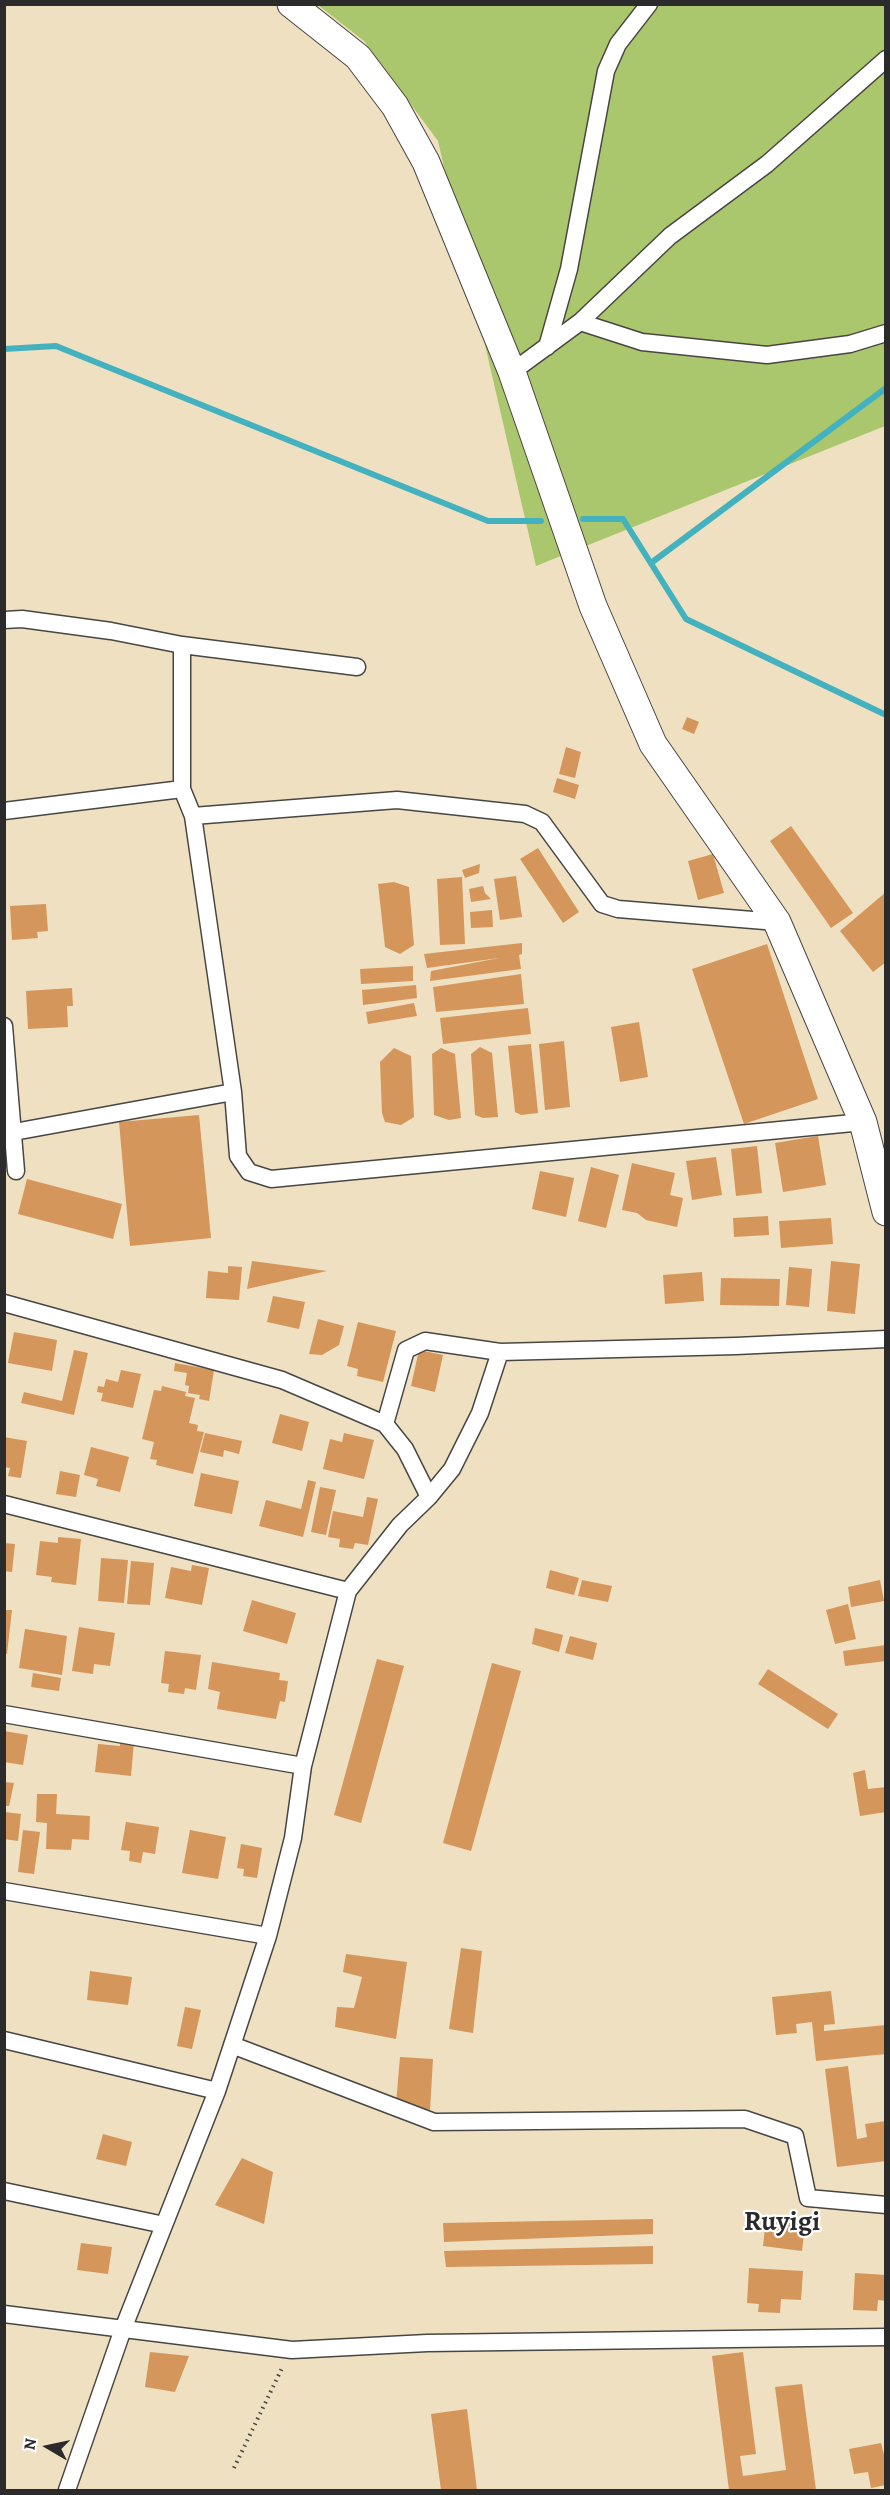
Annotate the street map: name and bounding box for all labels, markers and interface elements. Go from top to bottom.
district label: Ruyigi [744,2206,820,2240]
north arrow [18,2417,78,2477]
text: N [18,2437,42,2452]

